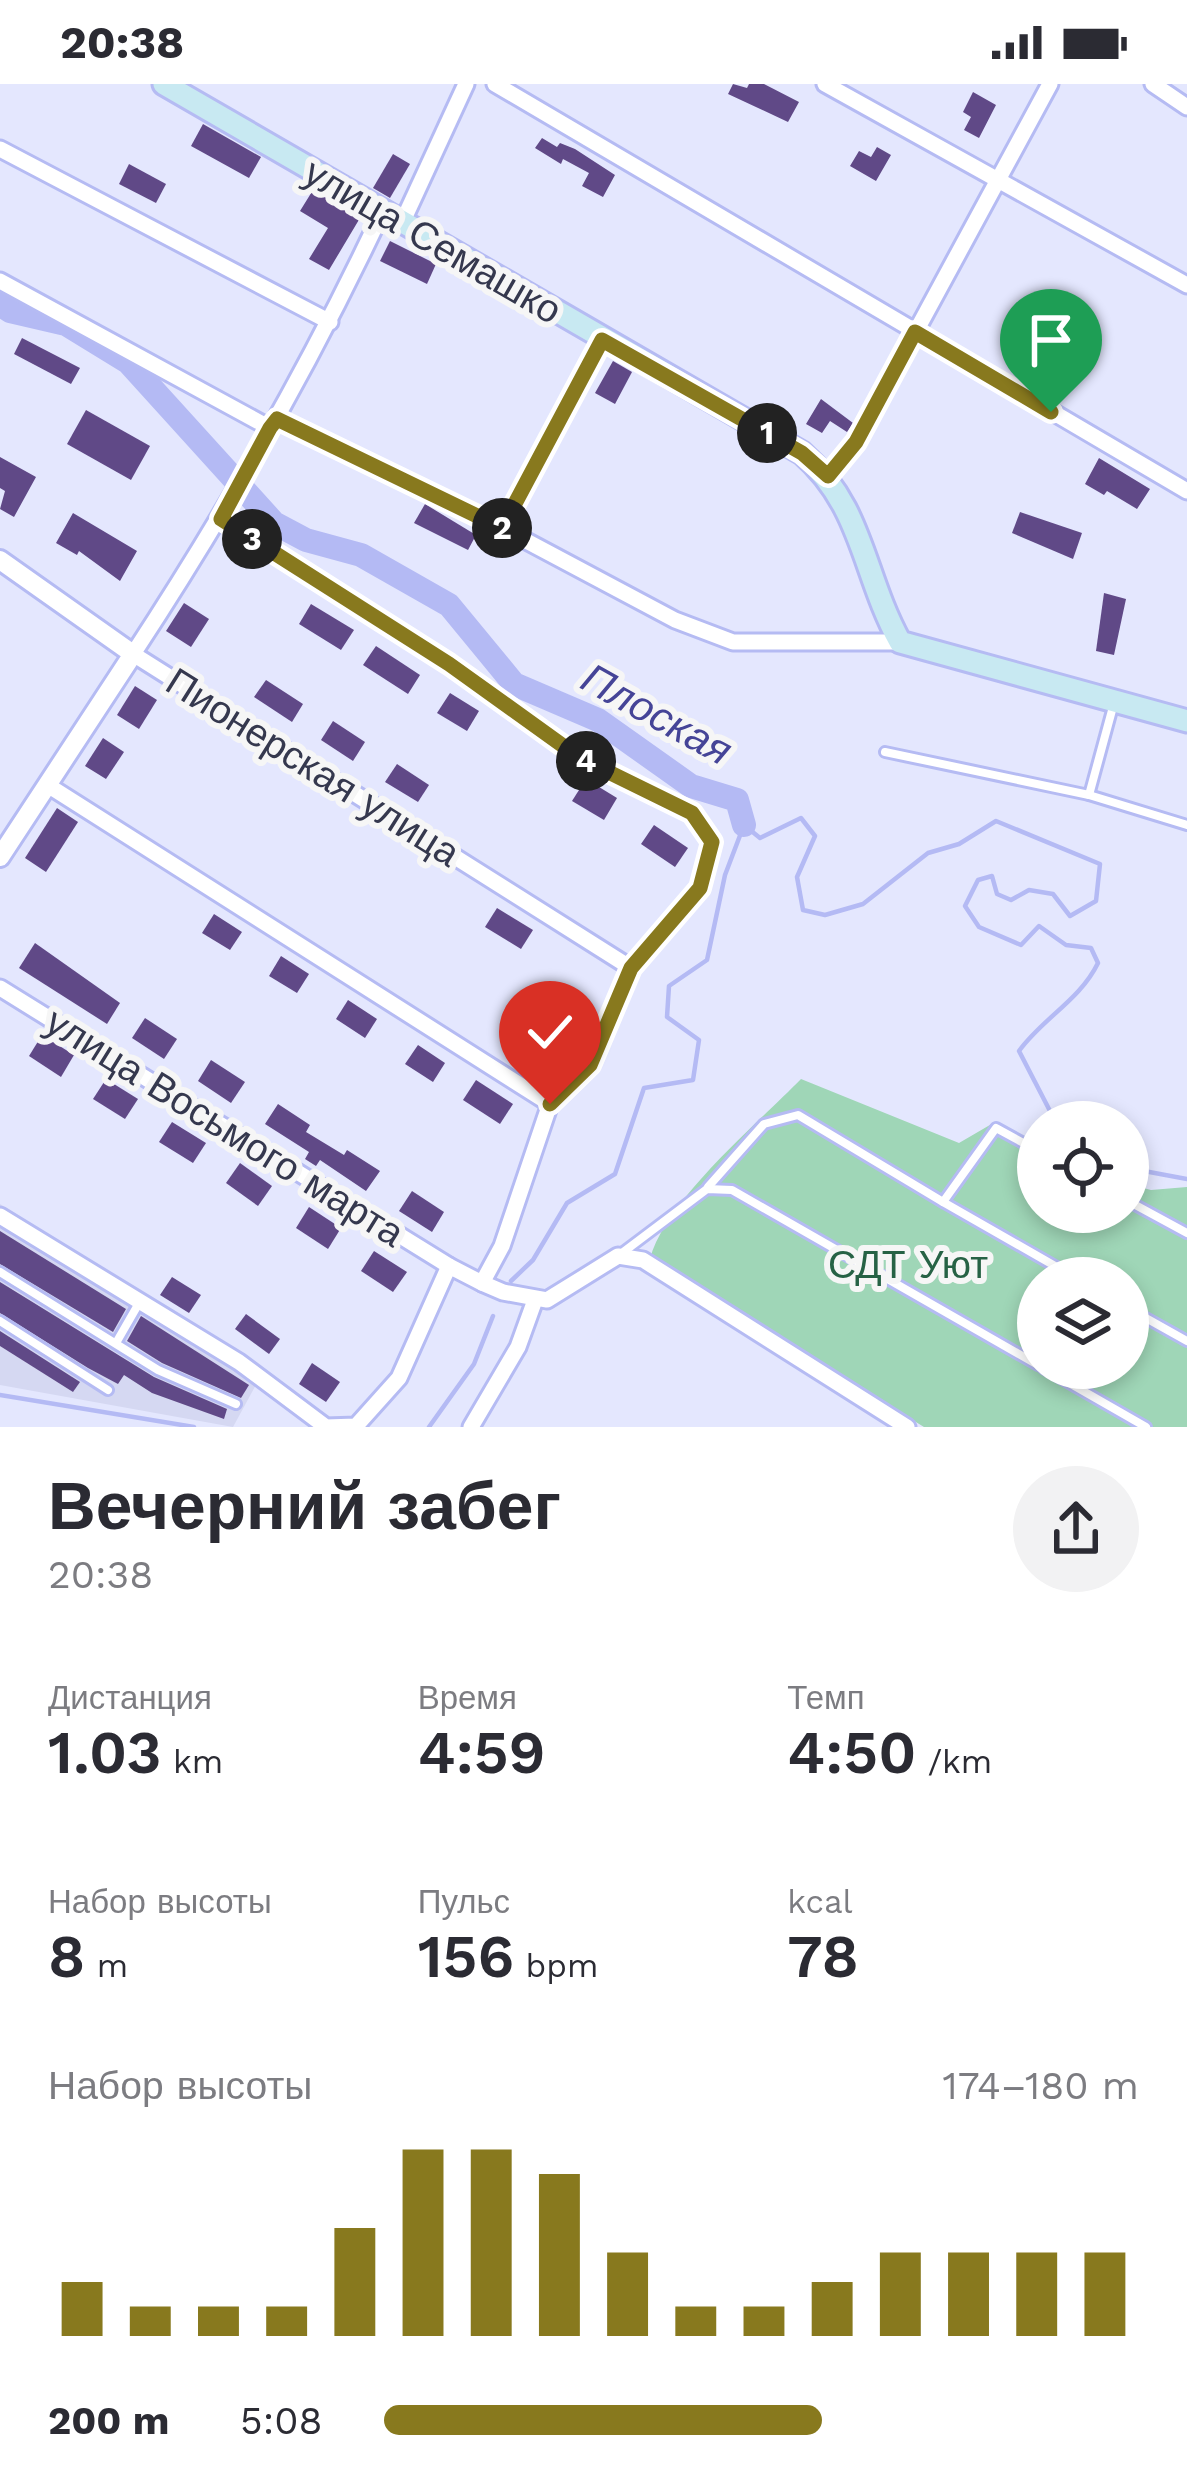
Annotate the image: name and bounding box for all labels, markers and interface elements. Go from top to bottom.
text: 20:38 [60,16,184,69]
street label: улица Семашко [296,149,570,333]
pin [1000,289,1102,412]
icon: arrive [1018,307,1084,373]
pin: 1 [737,403,797,463]
text: 1 [760,413,774,452]
pin: 2 [472,498,532,558]
text: 2 [492,508,512,547]
pin: 3 [222,509,282,569]
text: 3 [242,519,262,558]
water label: Плоская [573,653,741,775]
street label: Пионерская улица [158,659,468,876]
pin: 4 [556,731,616,791]
text: 4 [575,741,597,780]
pin [499,981,601,1104]
street label: улица Восьмого марта [38,998,412,1256]
icon: check [517,999,583,1065]
map controls [1017,1101,1149,1389]
button: locate [1017,1101,1149,1233]
park label: СДТ Уют [828,1242,988,1287]
button: layers [1017,1257,1149,1389]
button: share [1013,1466,1139,1592]
text: Вечерний забег [48,1468,561,1545]
text: 20:38 [48,1552,153,1597]
text: Дистанция [48,1678,212,1717]
text: Время [418,1678,517,1717]
text: Темп [787,1678,865,1717]
text: 1.03 [48,1717,162,1788]
text: 4:59 [418,1717,546,1788]
text: 4:50 [787,1717,916,1788]
text: km [162,1742,223,1781]
text: /km [916,1742,992,1781]
text: Набор высоты [48,1882,272,1921]
text: Пульс [418,1882,510,1921]
text: kcal [787,1882,853,1921]
text: 8 [48,1921,85,1992]
text: 156 [418,1921,514,1992]
text: 78 [787,1921,859,1992]
text: m [85,1946,128,1985]
text: bpm [514,1946,598,1985]
text: Набор высоты [48,2063,312,2108]
text: 174–180 m [942,2063,1139,2108]
text: 200 m [48,2398,169,2443]
text: 5:08 [240,2398,323,2443]

